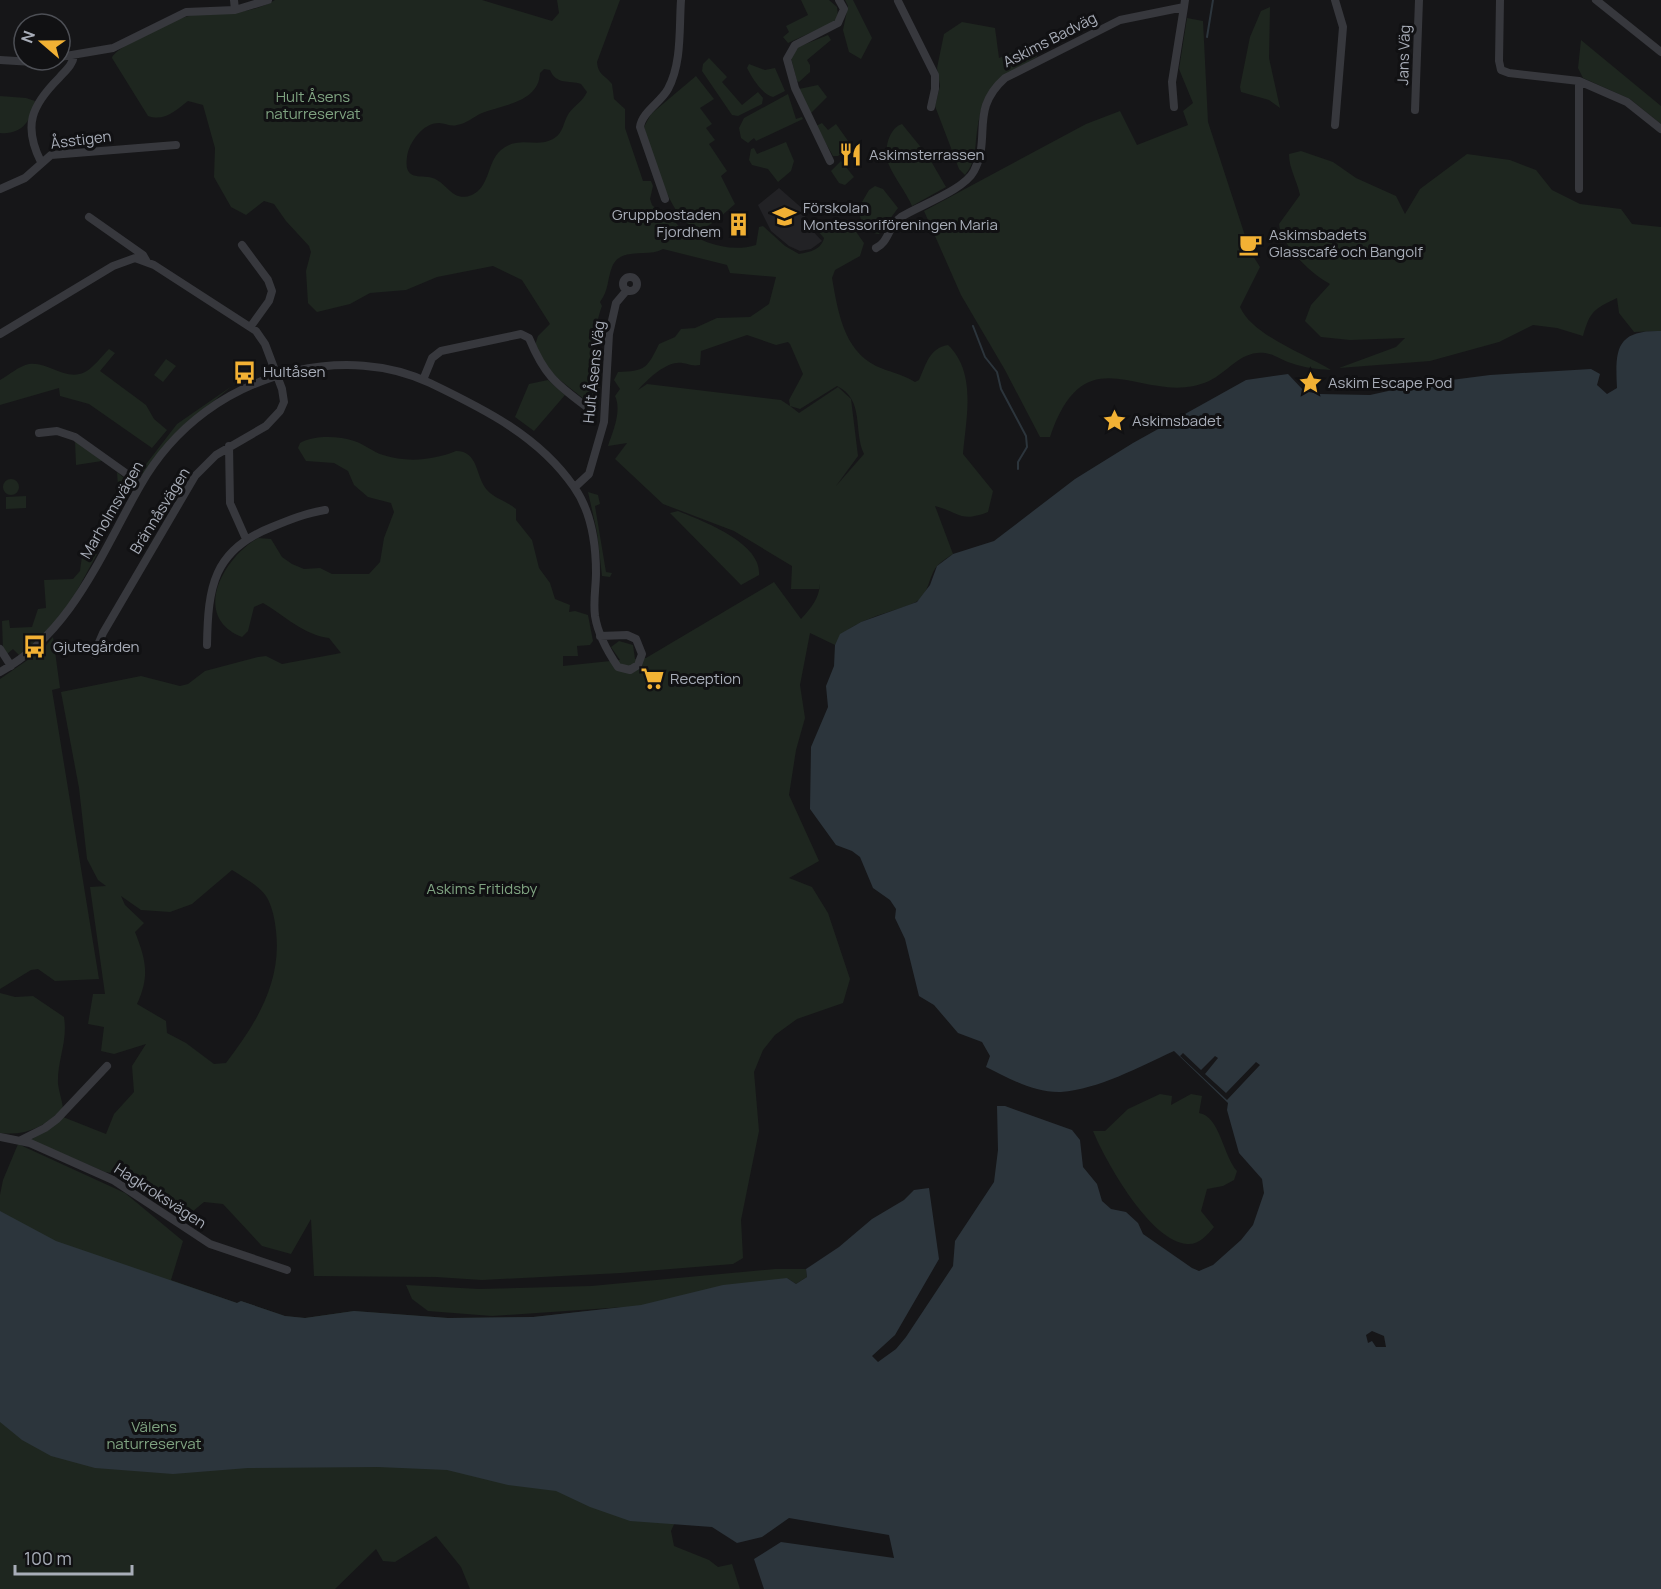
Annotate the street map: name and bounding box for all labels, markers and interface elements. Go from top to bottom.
street label: Askims Badväg [999,7,1100,72]
north arrow [12,12,72,72]
street label: Jans Väg [1392,24,1415,86]
text: N [16,28,40,46]
park label: Hult Åsens naturreservat [265,86,361,124]
street label: Åsstigen [49,125,113,154]
restaurant icon: Askimsterrassen [838,142,864,168]
place label: Askimsterrassen [869,144,985,165]
place label: Förskolan Montessoriföreningen Maria [803,197,998,235]
place label: Gruppbostaden Fjordhem [612,204,721,242]
school or university icon: Förskolan Montessoriföreningen Maria [772,204,798,230]
building icon: Gruppbostaden Fjordhem [726,211,752,237]
place label: Askimsbadets Glasscafé och Bangolf [1269,224,1424,262]
cafe icon: Askimsbadets Glasscafé och Bangolf [1238,231,1264,257]
street label: Hult Åsens Väg [578,320,609,424]
bus stop icon: Hultåsen [232,359,258,385]
place label: Hultåsen [263,361,325,382]
place icon: Askim Escape Pod [1297,370,1323,396]
place label: Askim Escape Pod [1328,372,1452,393]
place icon: Askimsbadet [1101,408,1127,434]
place label: Askimsbadet [1132,410,1222,431]
street label: Marholmsvägen [75,457,148,563]
street label: Brännåsvägen [125,463,195,558]
bus stop icon: Gjutegården [22,634,48,660]
place label: Gjutegården [53,636,140,657]
supermarket icon: Reception [639,666,665,692]
place label: Reception [670,668,741,689]
park label: Askims Fritidsby [426,878,538,899]
street label: Hagkroksvägen [110,1158,210,1233]
park label: Välens naturreservat [106,1416,202,1454]
scale bar [15,1538,132,1576]
text: 100 m [24,1546,72,1570]

